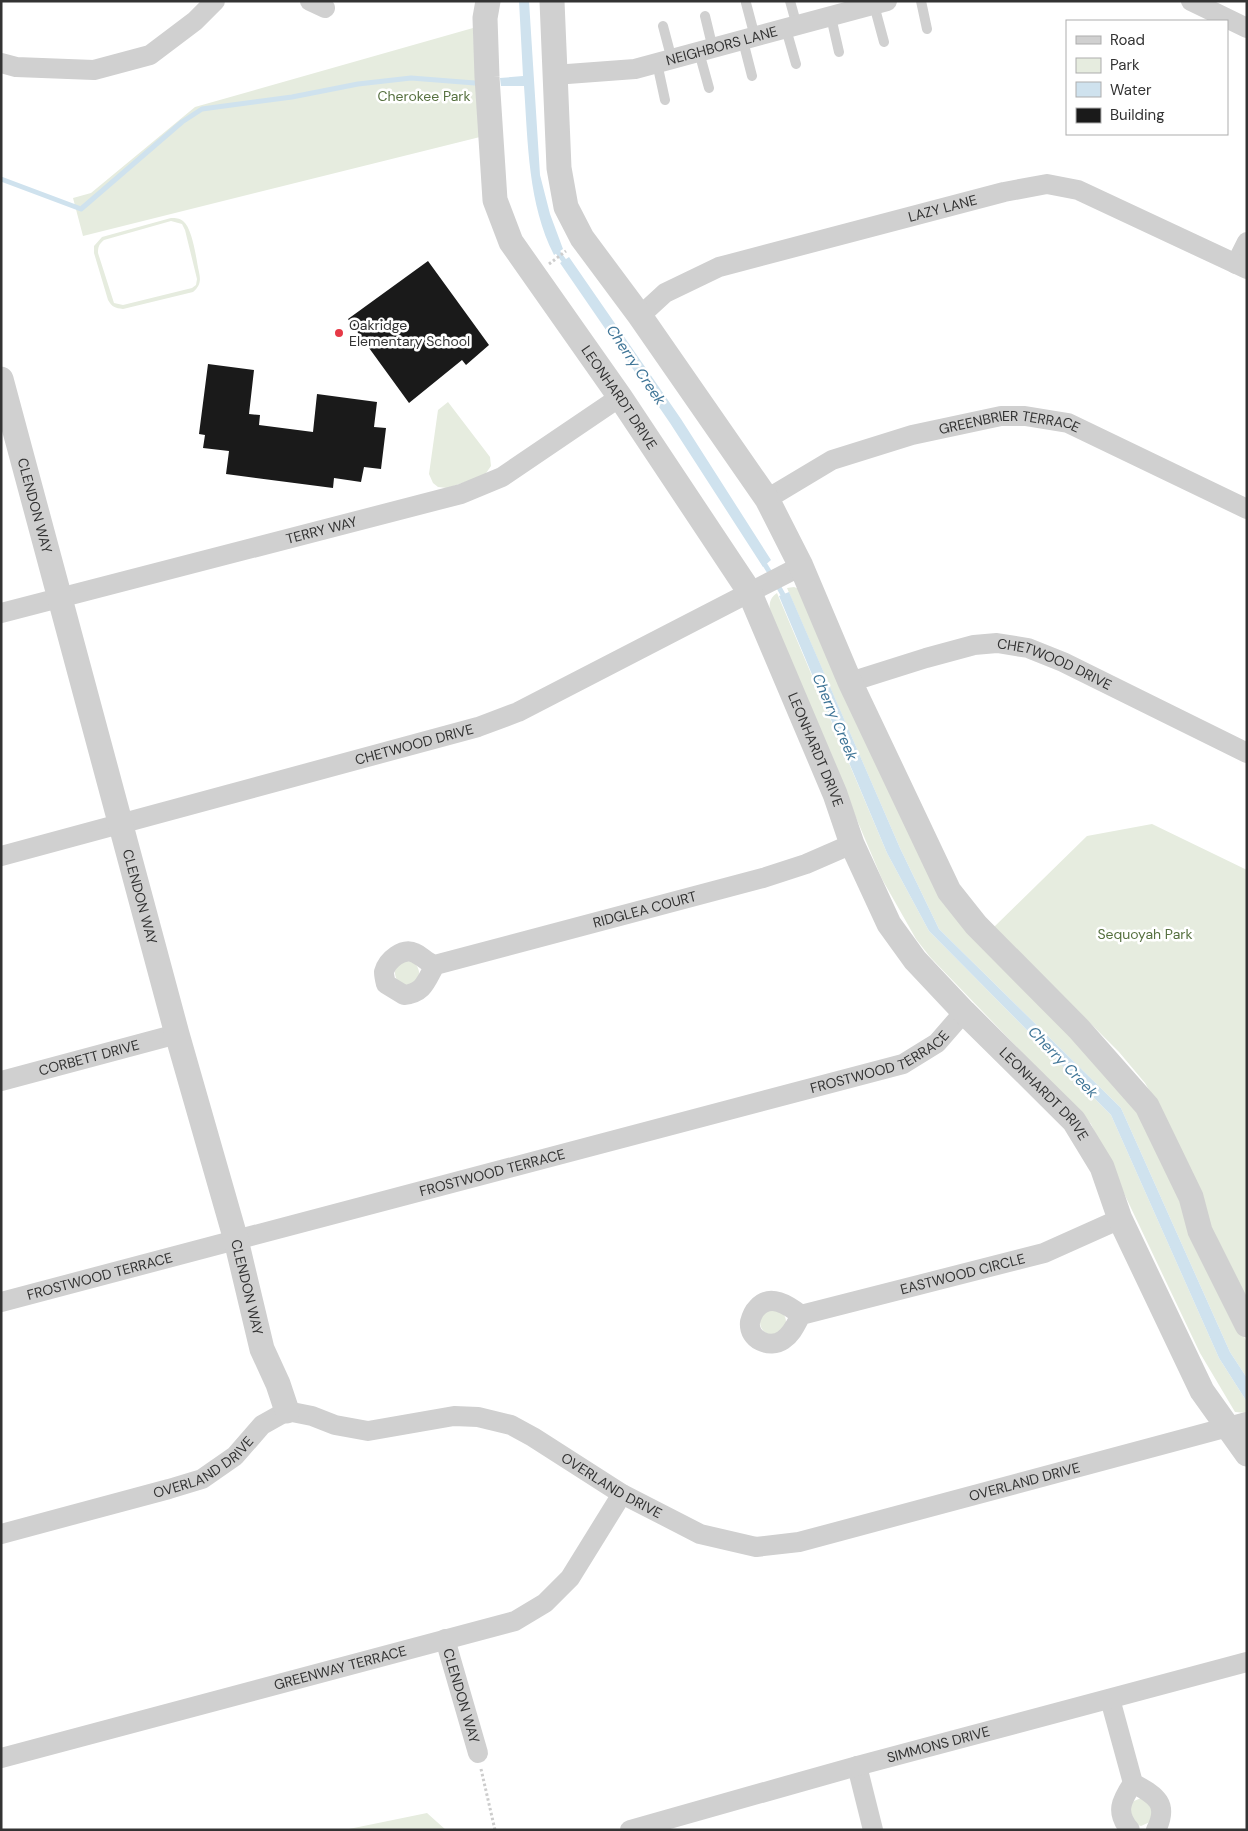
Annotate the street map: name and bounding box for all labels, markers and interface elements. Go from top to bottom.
legend [1066,20,1228,135]
street label: NEIGHBORS LANE [664,22,780,69]
text: Road [1110,30,1145,50]
text: Park [1110,55,1140,75]
text: Water [1110,80,1152,100]
park label: Cherokee Park [377,87,471,105]
text: Building [1110,105,1165,125]
street label: LAZY LANE [906,191,979,226]
place label: Oakridge Elementary School [349,316,470,350]
water label: Cherry Creek [602,321,670,409]
marker: Oakridge Elementary School [333,327,345,339]
street label: LEONHARDT DRIVE [577,342,661,453]
street label: GREENBRIER TERRACE [937,407,1083,438]
street label: CLENDON WAY [14,456,56,555]
street label: TERRY WAY [284,512,359,548]
street label: CHETWOOD DRIVE [996,634,1115,694]
water label: Cherry Creek [808,670,862,764]
street label: LEONHARDT DRIVE [784,690,848,809]
street label: CHETWOOD DRIVE [353,720,476,769]
street label: CLENDON WAY [119,847,161,946]
street label: RIDGLEA COURT [591,887,699,932]
park label: Sequoyah Park [1097,925,1193,943]
water label: Cherry Creek [1024,1022,1103,1102]
street label: FROSTWOOD TERRACE [808,1026,953,1097]
street label: CORBETT DRIVE [37,1035,141,1080]
street label: LEONHARDT DRIVE [996,1043,1093,1144]
street label: FROSTWOOD TERRACE [417,1145,567,1200]
street label: CLENDON WAY [227,1237,267,1337]
street label: FROSTWOOD TERRACE [25,1248,174,1304]
street label: EASTWOOD CIRCLE [898,1249,1027,1298]
street label: OVERLAND DRIVE [151,1432,257,1502]
street label: OVERLAND DRIVE [558,1448,665,1522]
street label: OVERLAND DRIVE [967,1458,1082,1505]
street label: GREENWAY TERRACE [272,1641,408,1694]
street label: CLENDON WAY [439,1646,484,1745]
street label: SIMMONS DRIVE [885,1722,992,1767]

